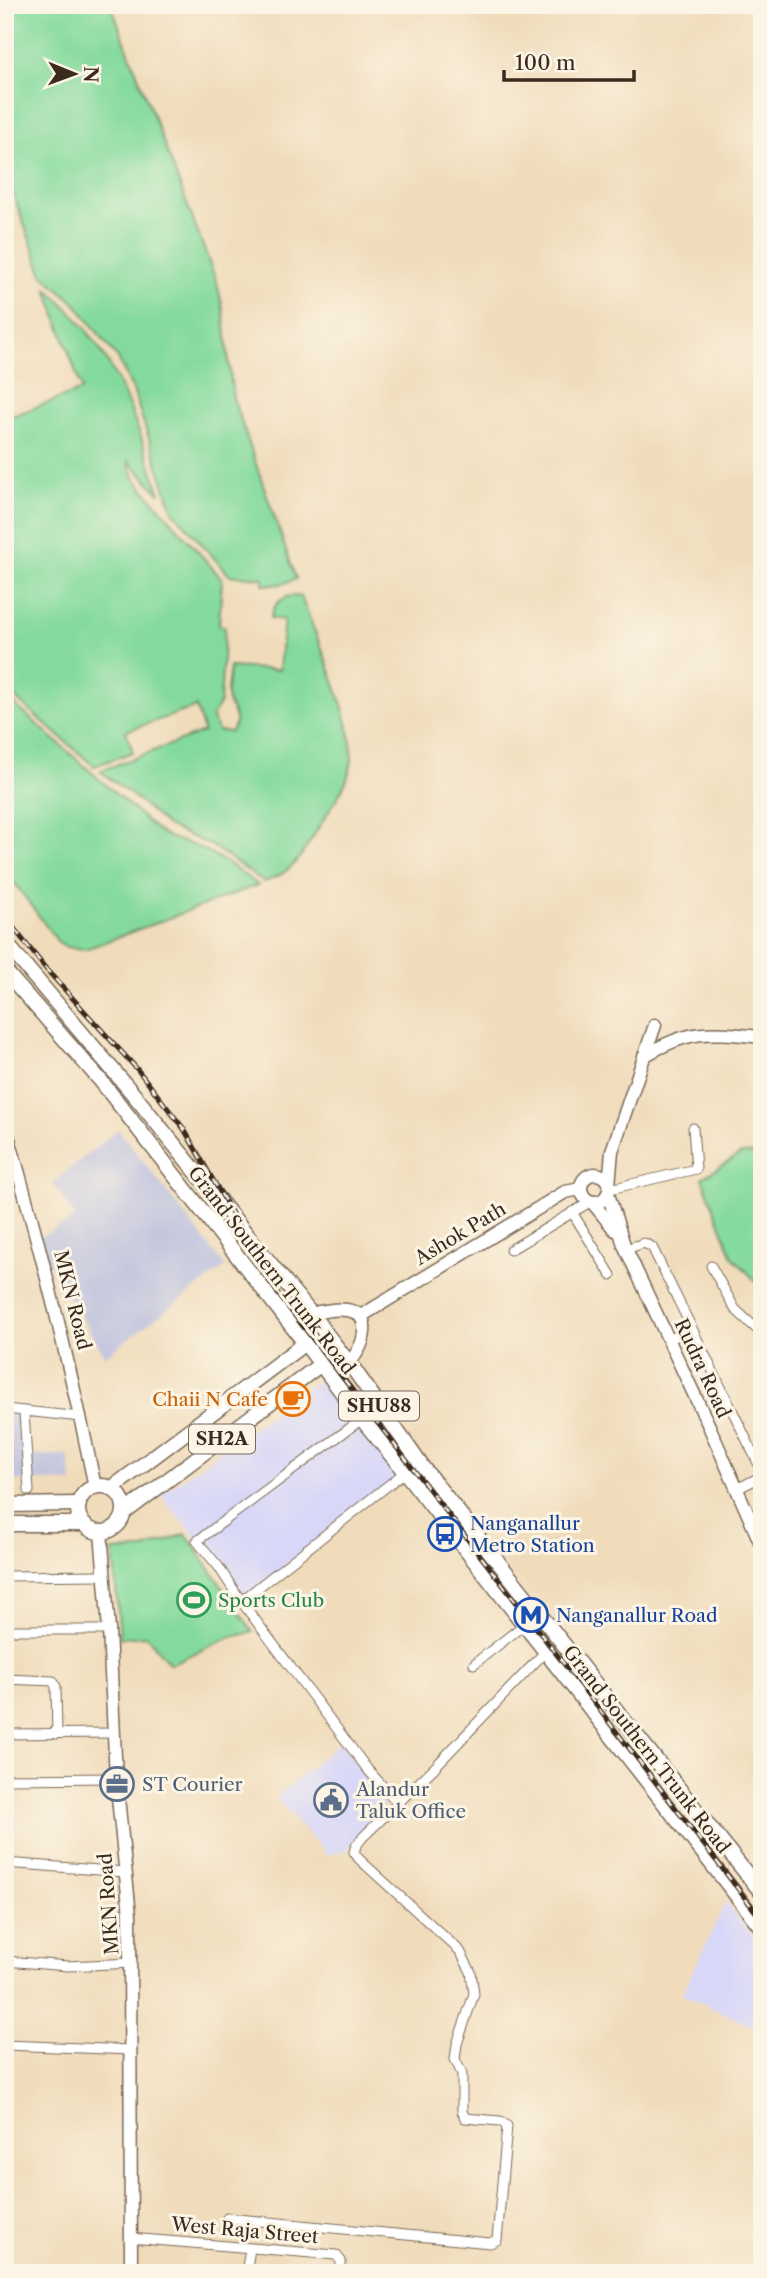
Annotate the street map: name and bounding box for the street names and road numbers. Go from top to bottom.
street label: Grand Southern Trunk Road [183,1162,360,1379]
street label: Ashok Path [410,1197,510,1270]
street label: MKN Road [49,1248,96,1353]
street label: Rudra Road [670,1315,736,1422]
road number: SHU88 [339,1392,419,1420]
road number: SH2A [189,1424,255,1454]
street label: Grand Southern Trunk Road [558,1641,735,1858]
street label: MKN Road [93,1852,124,1955]
street label: West Raja Street [169,2213,320,2248]

